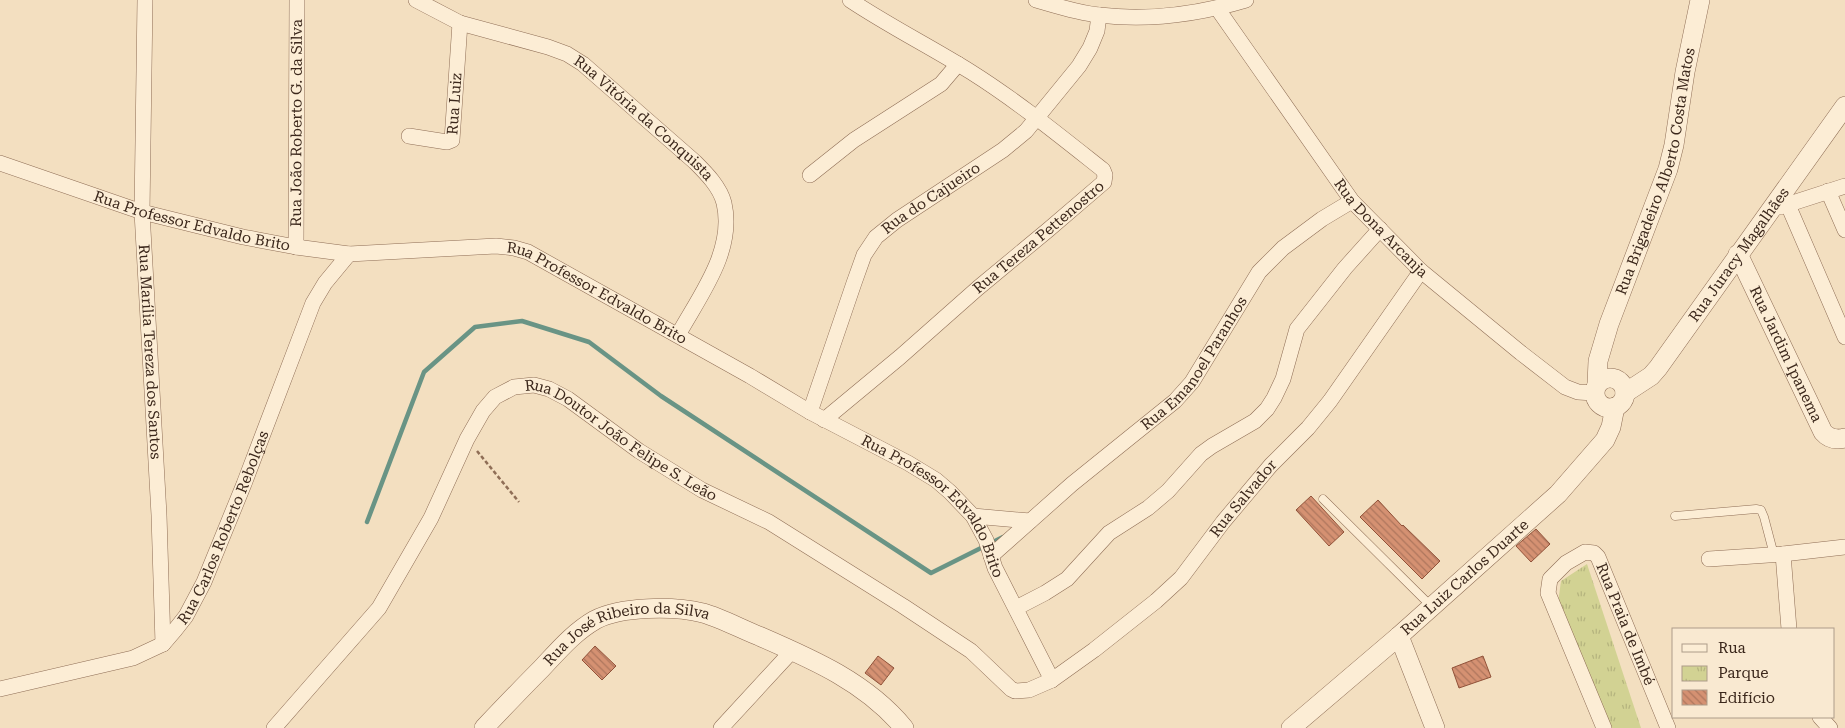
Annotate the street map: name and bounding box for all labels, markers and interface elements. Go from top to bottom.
street label: Rua João Roberto G. da Silva [287,19,306,227]
street label: Rua Brigadeiro Alberto Costa Matos [1612,46,1699,298]
street label: Rua Vitória da Conquista [571,52,717,184]
street label: Rua Luiz [443,72,466,135]
street label: Rua do Cajueiro [878,159,984,238]
street label: Rua Dona Arcanja [1330,175,1431,282]
street label: Rua Tereza Pettenostro [969,177,1108,297]
street label: Rua Juracy Magalhães [1685,184,1793,325]
street label: Rua Professor Edvaldo Brito [91,187,292,255]
street label: Rua Professor Edvaldo Brito [506,238,690,348]
street label: Rua Marília Tereza dos Santos [135,244,165,460]
street label: Rua Jardim Ipanema [1746,283,1826,425]
street label: Rua Emanoel Paranhos [1137,293,1251,434]
street label: Rua Doutor João Felipe S. Leão [524,376,720,505]
street label: Rua Carlos Roberto Rebolças [174,428,272,628]
street label: Rua Professor Edvaldo Brito [858,431,1007,581]
street label: Rua Salvador [1206,456,1280,541]
street label: Rua Luiz Carlos Duarte [1397,516,1532,639]
street label: Rua Praia de Imbé [1592,560,1659,688]
street label: Rua José Ribeiro da Silva [540,599,712,669]
legend [1672,628,1835,718]
text: Rua [1718,639,1746,657]
text: Parque [1718,664,1769,682]
text: Edifício [1718,689,1775,707]

